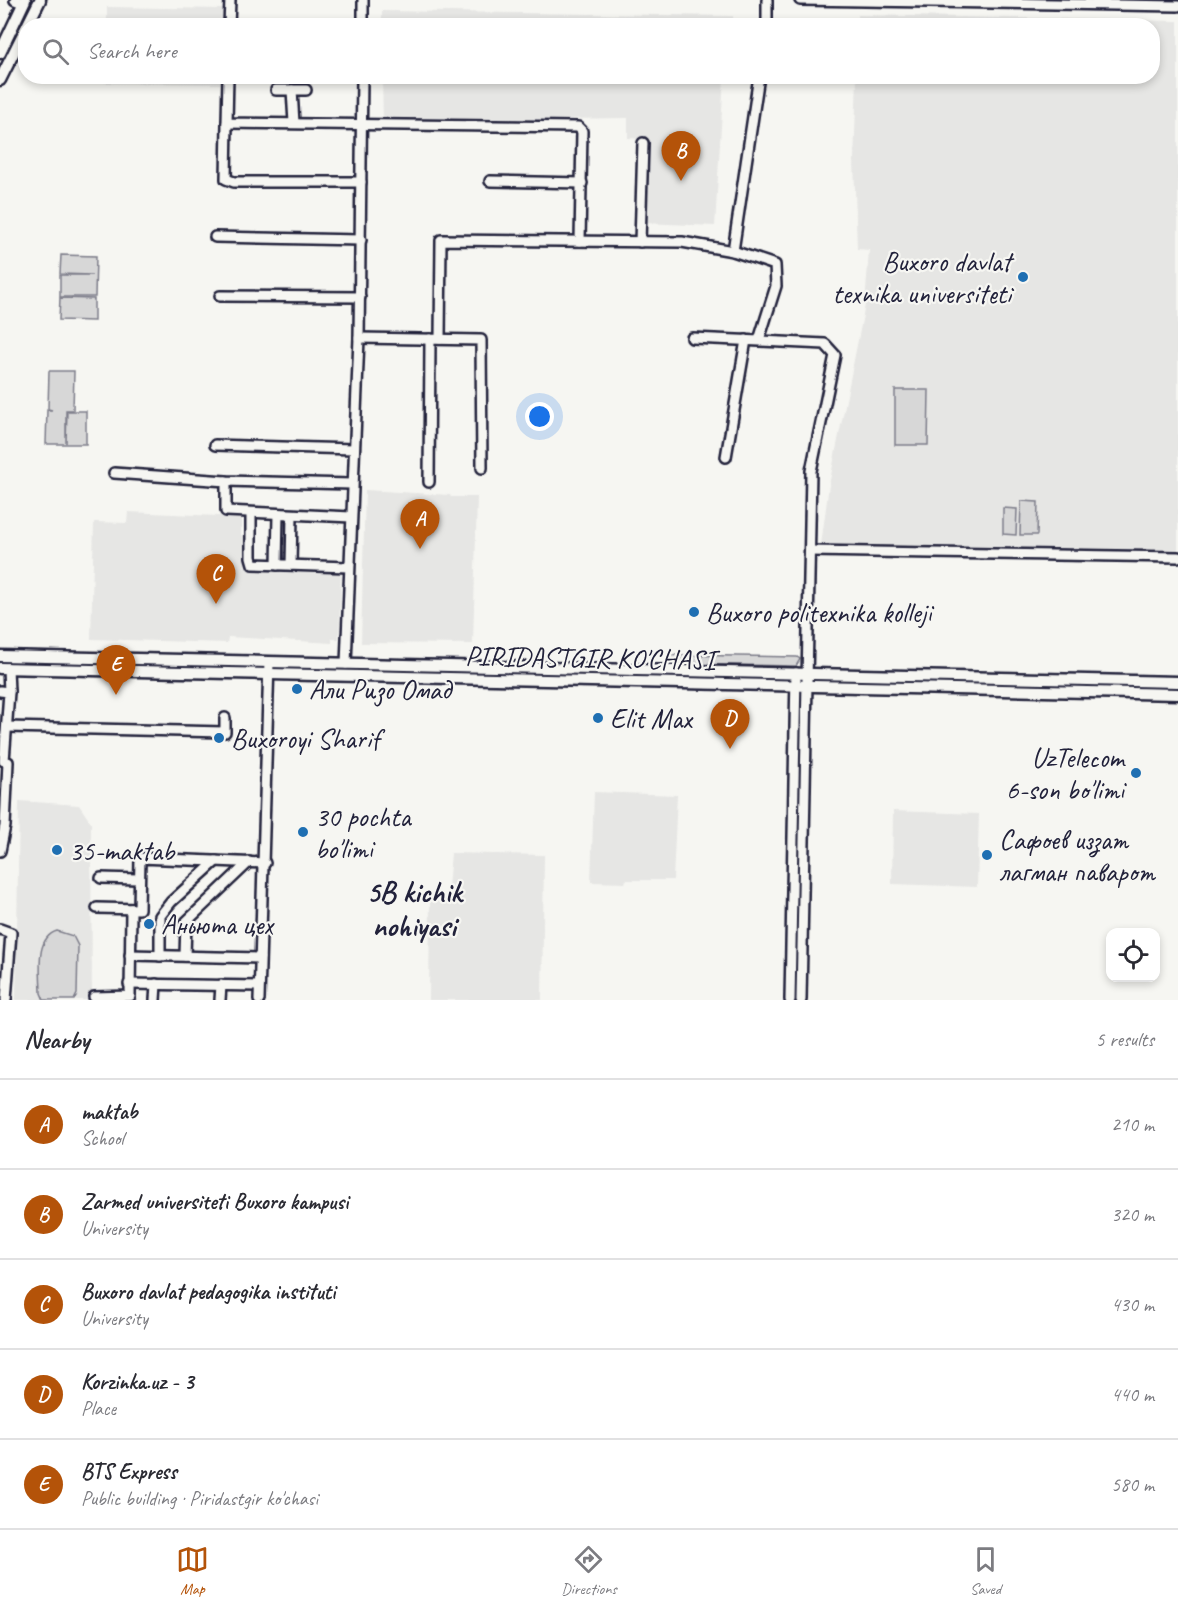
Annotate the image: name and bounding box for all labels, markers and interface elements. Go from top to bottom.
search box [18,18,1160,84]
icon: search [39,35,72,68]
text: Search here [87,37,177,65]
pin: B [662,132,700,181]
place label: Buxoro davlat texnika universiteti [832,244,1015,311]
marker: Buxoro davlat texnika universiteti [1016,270,1030,284]
your location [525,402,554,431]
pin: A [400,500,440,549]
pin: C [196,554,236,604]
place label: Buxoro politexnika kolleji [706,595,935,630]
marker: Buxoro politexnika kolleji [687,605,701,619]
street label: PIRIDASTGIR KO'CHASI [465,638,721,677]
pin: E [96,646,136,695]
place label: Али Ризо Омад [309,672,454,707]
marker: Али Ризо Омад [290,682,304,696]
pin: D [710,700,750,749]
place label: Elit Max [610,701,694,736]
marker: Elit Max [591,711,605,725]
place label: Buxoroyi Sharif [231,721,386,756]
marker: Buxoroyi Sharif [212,731,226,745]
place label: UzTelecom 6-son bo'limi [1006,740,1128,807]
marker: UzTelecom 6-son bo'limi [1129,766,1143,780]
place label: 30 pochta bo'limi [315,799,412,866]
place label: Сафоев иззат лагман паварот [999,822,1156,889]
marker: 30 pochta bo'limi [296,825,310,839]
place label: 35-maktab [69,833,176,868]
marker: 35-maktab [50,843,64,857]
marker: Сафоев иззат лагман паварот [980,848,994,862]
district label: 5B kichik nohiyasi [366,873,464,945]
place label: Аньюта цех [161,907,275,942]
marker: Аньюта цех [142,917,156,931]
map controls [1106,928,1160,982]
button: locate [1106,928,1160,982]
text: Nearby [24,1023,89,1056]
text: 5 results [1095,1027,1154,1052]
text: maktab [81,1098,138,1126]
text: A [38,1112,49,1137]
text: 210 m [1111,1112,1154,1137]
text: School [81,1126,124,1151]
text: Zarmed universiteti Buxoro kampusi [81,1188,348,1216]
text: B [38,1202,49,1227]
text: 320 m [1111,1202,1154,1227]
text: University [81,1216,148,1241]
text: Buxoro davlat pedagogika instituti [81,1278,335,1306]
text: C [39,1292,48,1317]
text: 430 m [1111,1292,1154,1317]
text: University [81,1306,148,1331]
text: Korzinka.uz - 3 [81,1368,194,1396]
text: D [38,1382,49,1407]
text: 440 m [1111,1382,1154,1407]
text: Place [81,1396,116,1421]
text: BTS Express [81,1458,177,1486]
text: E [38,1472,49,1497]
text: 580 m [1111,1472,1154,1497]
text: Public building · Piridastgir ko'chasi [81,1486,318,1511]
tab: Map [176,1543,209,1599]
tab: Directions [561,1543,617,1599]
tab: Saved [969,1543,1002,1599]

